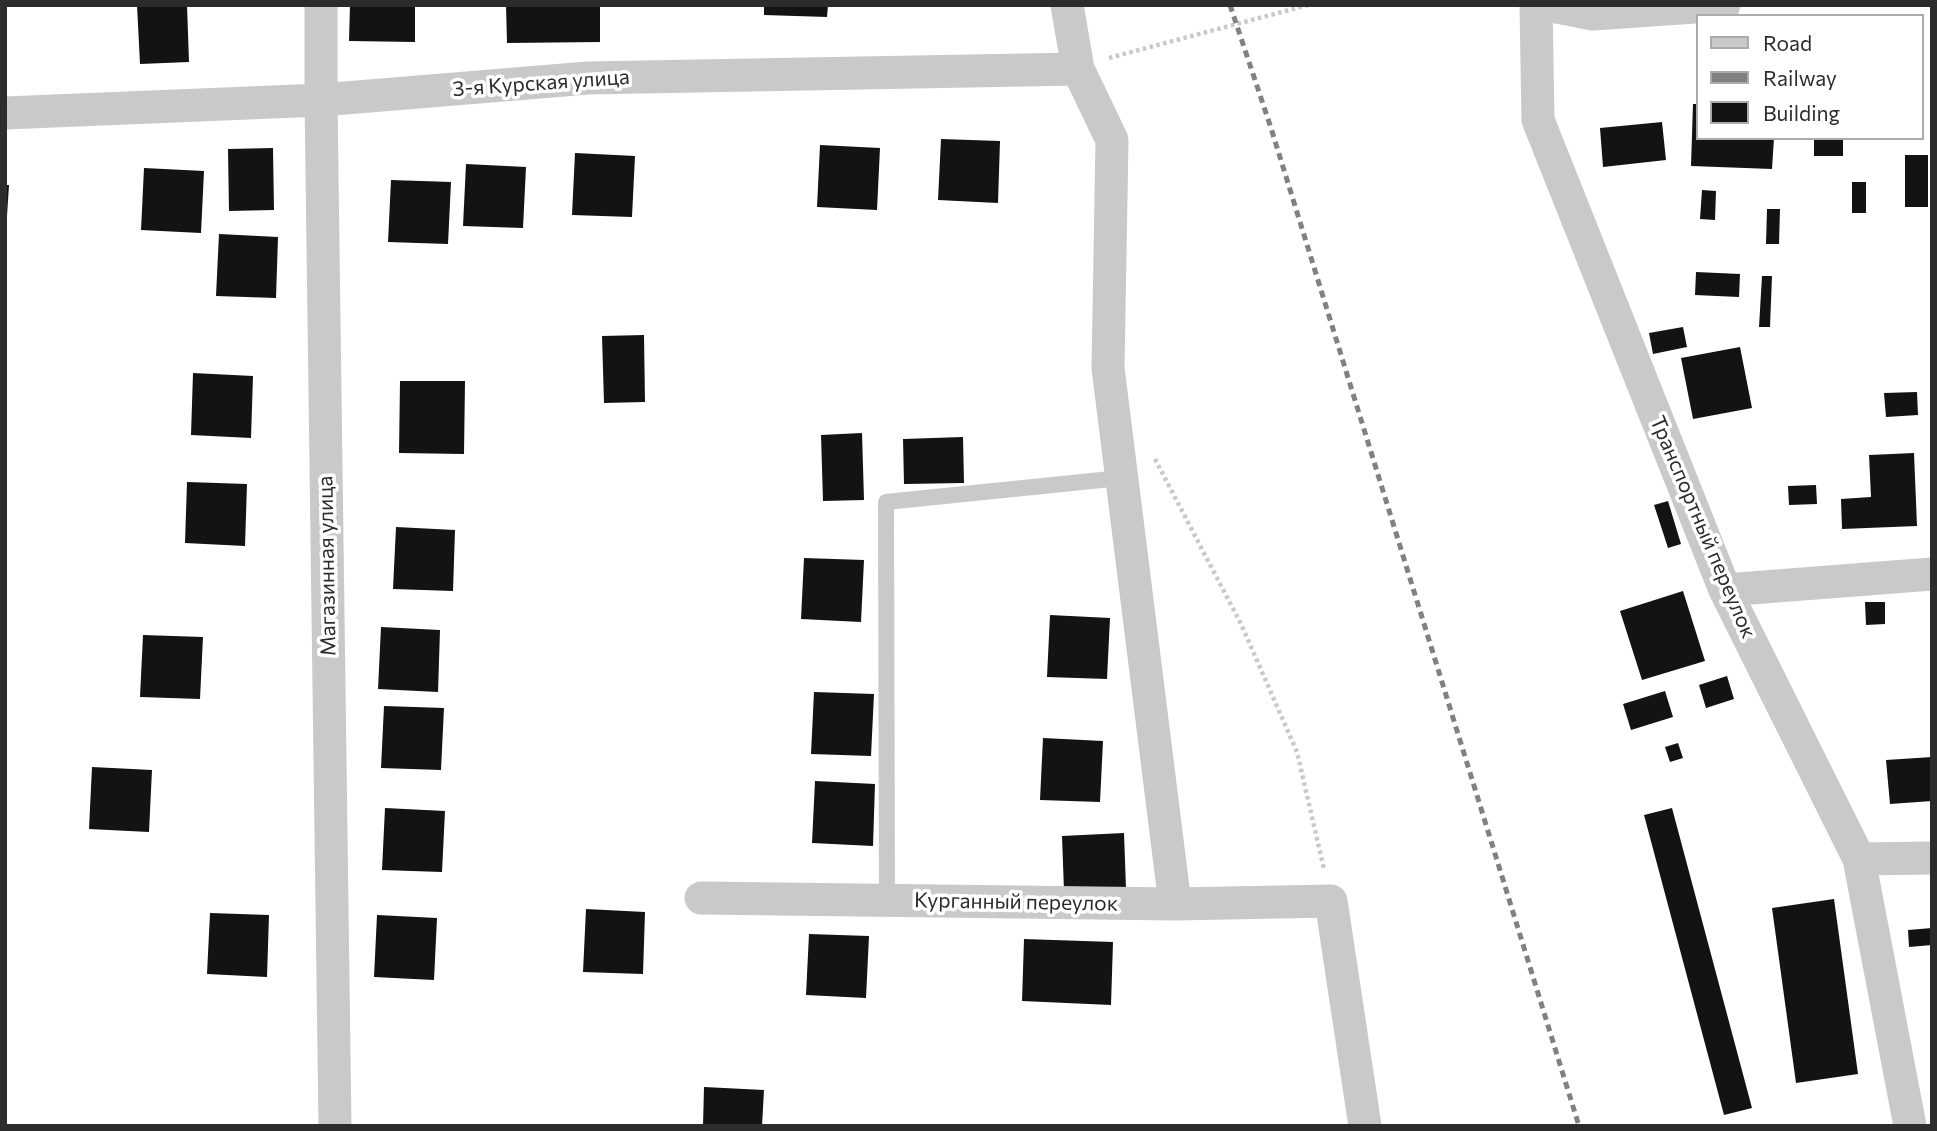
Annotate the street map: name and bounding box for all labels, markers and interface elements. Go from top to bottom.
legend [1696,14,1923,140]
text: Road [1763,30,1812,55]
street label: 3-я Курская улица [452,64,630,102]
text: Railway [1763,65,1837,90]
text: Building [1763,100,1840,125]
street label: Транспортный переулок [1645,412,1761,642]
street label: Магазинная улица [313,476,341,656]
street label: Курганный переулок [914,888,1118,916]

